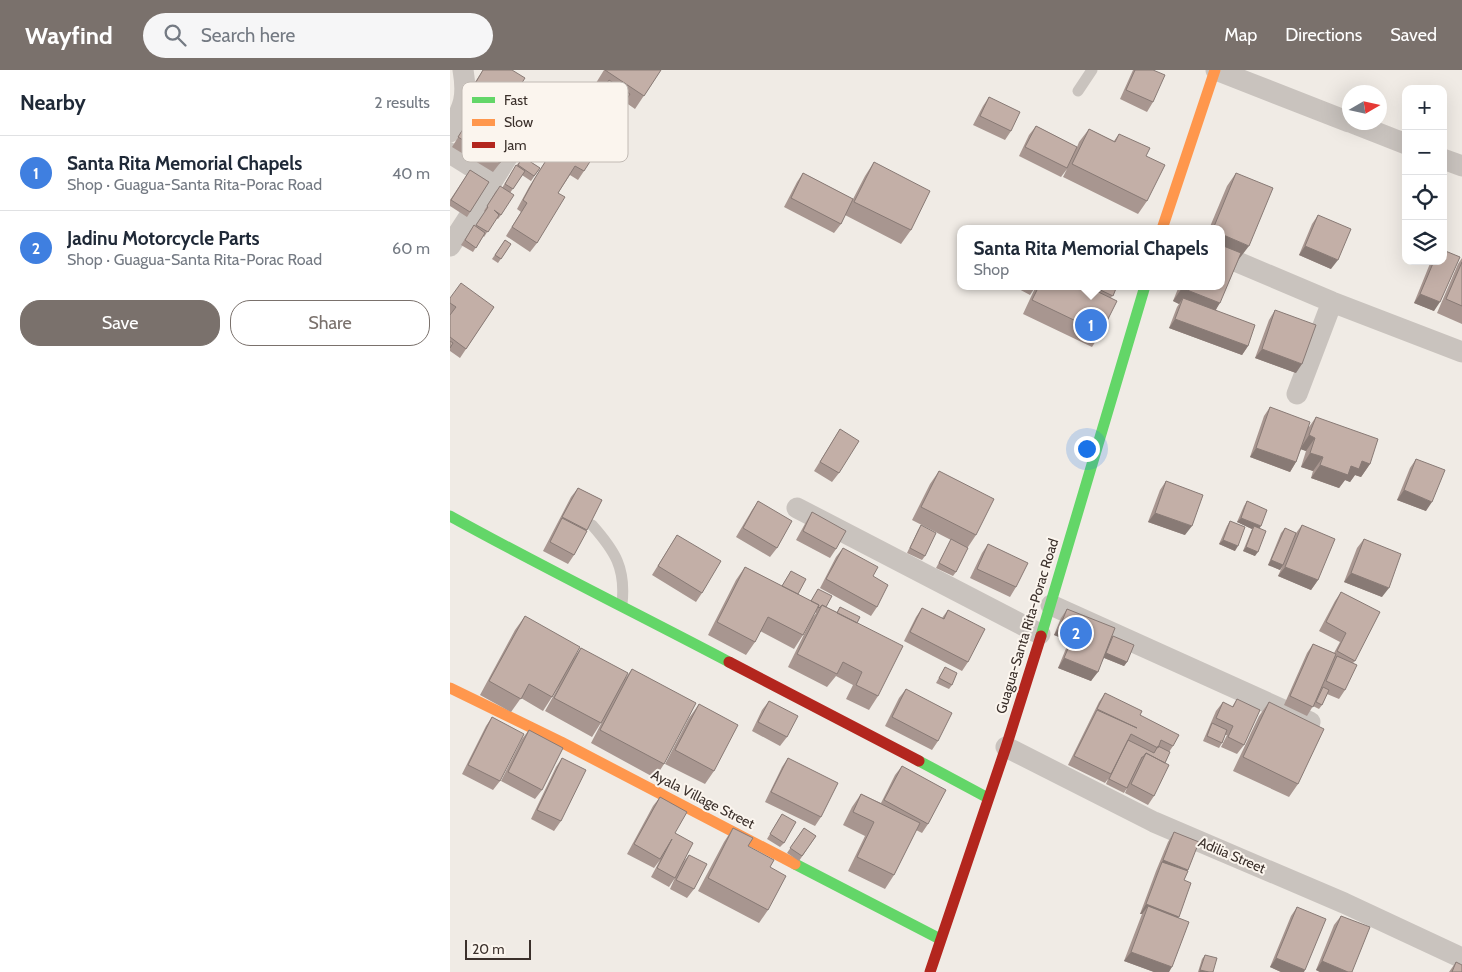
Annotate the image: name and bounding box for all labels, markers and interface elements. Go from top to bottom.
search box [143,13,493,58]
text: Wayfind [25,21,113,50]
icon: search [161,21,189,49]
text: Search here [201,24,295,47]
text: Map [1224,24,1257,46]
text: Directions [1285,24,1362,46]
text: Saved [1390,24,1437,46]
legend [462,82,628,162]
north arrow [1342,85,1387,130]
map controls [1402,85,1447,265]
button: + [1402,85,1447,130]
text: Nearby [20,90,86,115]
text: Fast [504,91,528,109]
text: 2 results [374,93,430,112]
text: Slow [504,113,533,131]
button: − [1402,130,1447,175]
text: Jam [503,136,526,154]
text: Santa Rita Memorial Chapels [67,152,302,175]
text: 1 [33,164,39,183]
text: 40 m [392,164,430,183]
text: Shop · Guagua-Santa Rita-Porac Road [67,175,322,194]
button: locate [1402,175,1447,220]
button: layers [1402,220,1447,265]
popup [957,225,1225,290]
text: Jadinu Motorcycle Parts [67,227,260,250]
text: Santa Rita Memorial Chapels [973,237,1209,260]
text: 2 [32,239,40,258]
text: 60 m [392,239,430,258]
text: Shop · Guagua-Santa Rita-Porac Road [67,250,322,269]
text: Shop [973,260,1009,279]
button: Save [20,300,220,346]
button: Share [230,300,430,346]
pin: 1 [1075,306,1107,344]
your location [1074,436,1100,462]
street label: Guagua-Santa Rita-Porac Road [992,536,1062,716]
pin: 2 [1060,614,1092,652]
street label: Ayala Village Street [648,765,758,833]
street label: Adilia Street [1196,833,1269,877]
scale bar [465,937,531,960]
text: 20 m [472,940,505,958]

